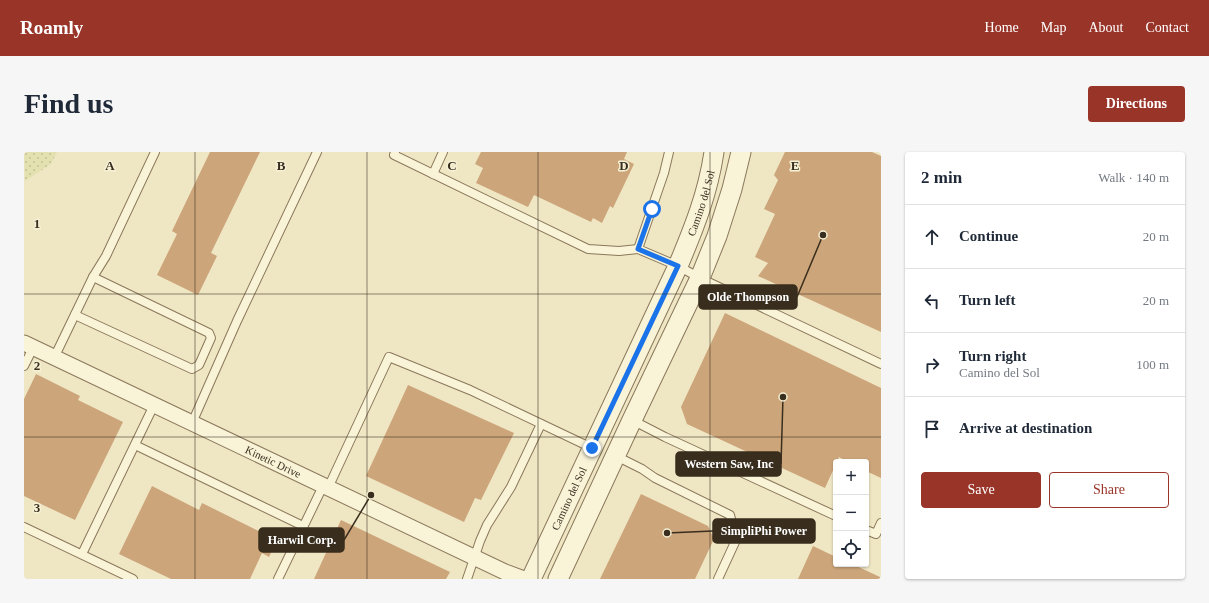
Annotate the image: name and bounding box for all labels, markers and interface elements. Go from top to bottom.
text: Roamly [20,17,83,38]
text: Home [985,20,1019,35]
text: Map [1041,20,1066,35]
text: About [1088,20,1123,35]
text: Contact [1145,20,1189,35]
button: Directions [1088,86,1185,122]
text: Find us [24,88,114,119]
text: A [105,158,115,173]
text: B [277,158,286,173]
text: C [447,158,457,173]
text: D [619,158,629,173]
text: E [791,158,799,173]
text: 2 min [921,168,962,187]
street label: Camino del Sol [685,169,717,238]
text: Walk · 140 m [1098,170,1169,185]
route start [643,200,661,218]
text: 1 [34,216,40,231]
icon: ahead [921,226,943,248]
text: Continue [959,228,1018,244]
text: 20 m [1143,229,1169,244]
callout: Olde Thompson [699,285,797,309]
text: Olde Thompson [707,290,789,304]
icon: left [921,290,943,312]
text: Turn left [959,292,1016,308]
text: 20 m [1143,293,1169,308]
text: Turn right [959,348,1026,364]
icon: right [921,354,943,376]
text: 100 m [1136,357,1169,372]
text: 2 [34,358,40,373]
text: Camino del Sol [959,365,1040,380]
icon: arrive [921,418,943,440]
text: Arrive at destination [959,420,1092,436]
route end [583,439,601,457]
street label: Kinetic Drive [243,443,303,480]
callout: Western Saw, Inc [676,452,781,476]
text: Western Saw, Inc [684,457,774,471]
map controls [833,459,869,567]
button: + [833,459,869,495]
street label: Camino del Sol [549,465,589,532]
button: Save [921,472,1041,508]
button: Share [1049,472,1169,508]
button: − [833,495,869,531]
text: 3 [34,500,41,515]
callout: SimpliPhi Power [713,519,815,543]
text: SimpliPhi Power [721,524,808,538]
callout: Harwil Corp. [259,528,344,552]
button: locate [833,531,869,567]
text: Harwil Corp. [268,533,336,547]

